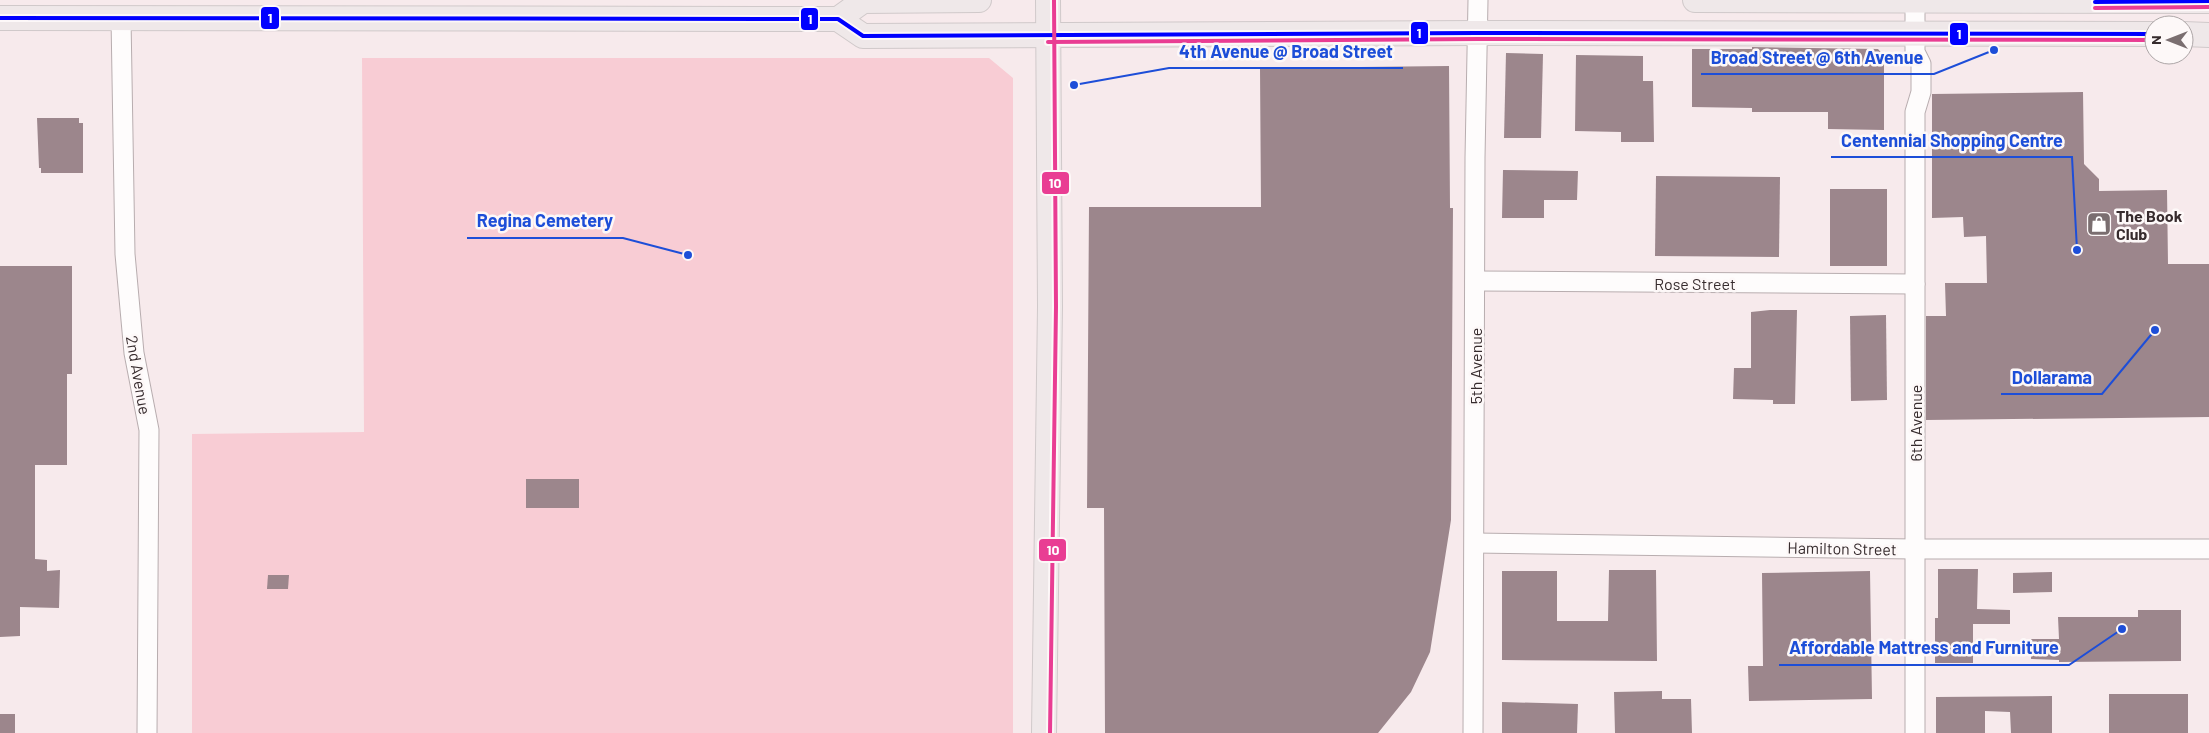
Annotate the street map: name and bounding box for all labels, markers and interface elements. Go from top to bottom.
line badge: 1 [260,6,280,30]
line badge: 1 [800,7,819,31]
text: 1 [268,9,273,26]
text: 1 [808,10,813,27]
north arrow [2144,15,2194,65]
line badge: 1 [1410,21,1429,45]
line badge: 1 [1949,22,1969,46]
text: 1 [1417,24,1422,41]
text: 1 [1957,25,1962,42]
callout: 4th Avenue @ Broad Street [1169,35,1403,68]
text: N [2147,35,2164,45]
text: 4th Avenue @ Broad Street [1179,40,1393,62]
callout: Broad Street @ 6th Avenue [1701,41,1934,74]
text: Broad Street @ 6th Avenue [1711,46,1924,68]
callout: Centennial Shopping Centre [1831,124,2072,157]
text: Centennial Shopping Centre [1841,129,2063,151]
line badge: 10 [1041,171,1070,195]
text: 10 [1049,174,1061,191]
callout: Regina Cemetery [467,205,623,238]
place label: The Book Club [2116,206,2183,243]
text: Regina Cemetery [477,209,613,231]
shop icon: The Book Club [2086,211,2112,237]
street label: Rose Street [1654,274,1736,293]
street label: 5th Avenue [1466,328,1485,404]
street label: 2nd Avenue [123,334,155,416]
callout: Dollarama [2001,361,2102,394]
text: Dollarama [2012,366,2092,388]
street label: 6th Avenue [1906,385,1925,461]
line badge: 10 [1038,538,1067,562]
street label: Hamilton Street [1787,538,1897,558]
text: 10 [1047,541,1059,558]
callout: Affordable Mattress and Furniture [1779,632,2069,665]
text: Affordable Mattress and Furniture [1789,636,2059,658]

